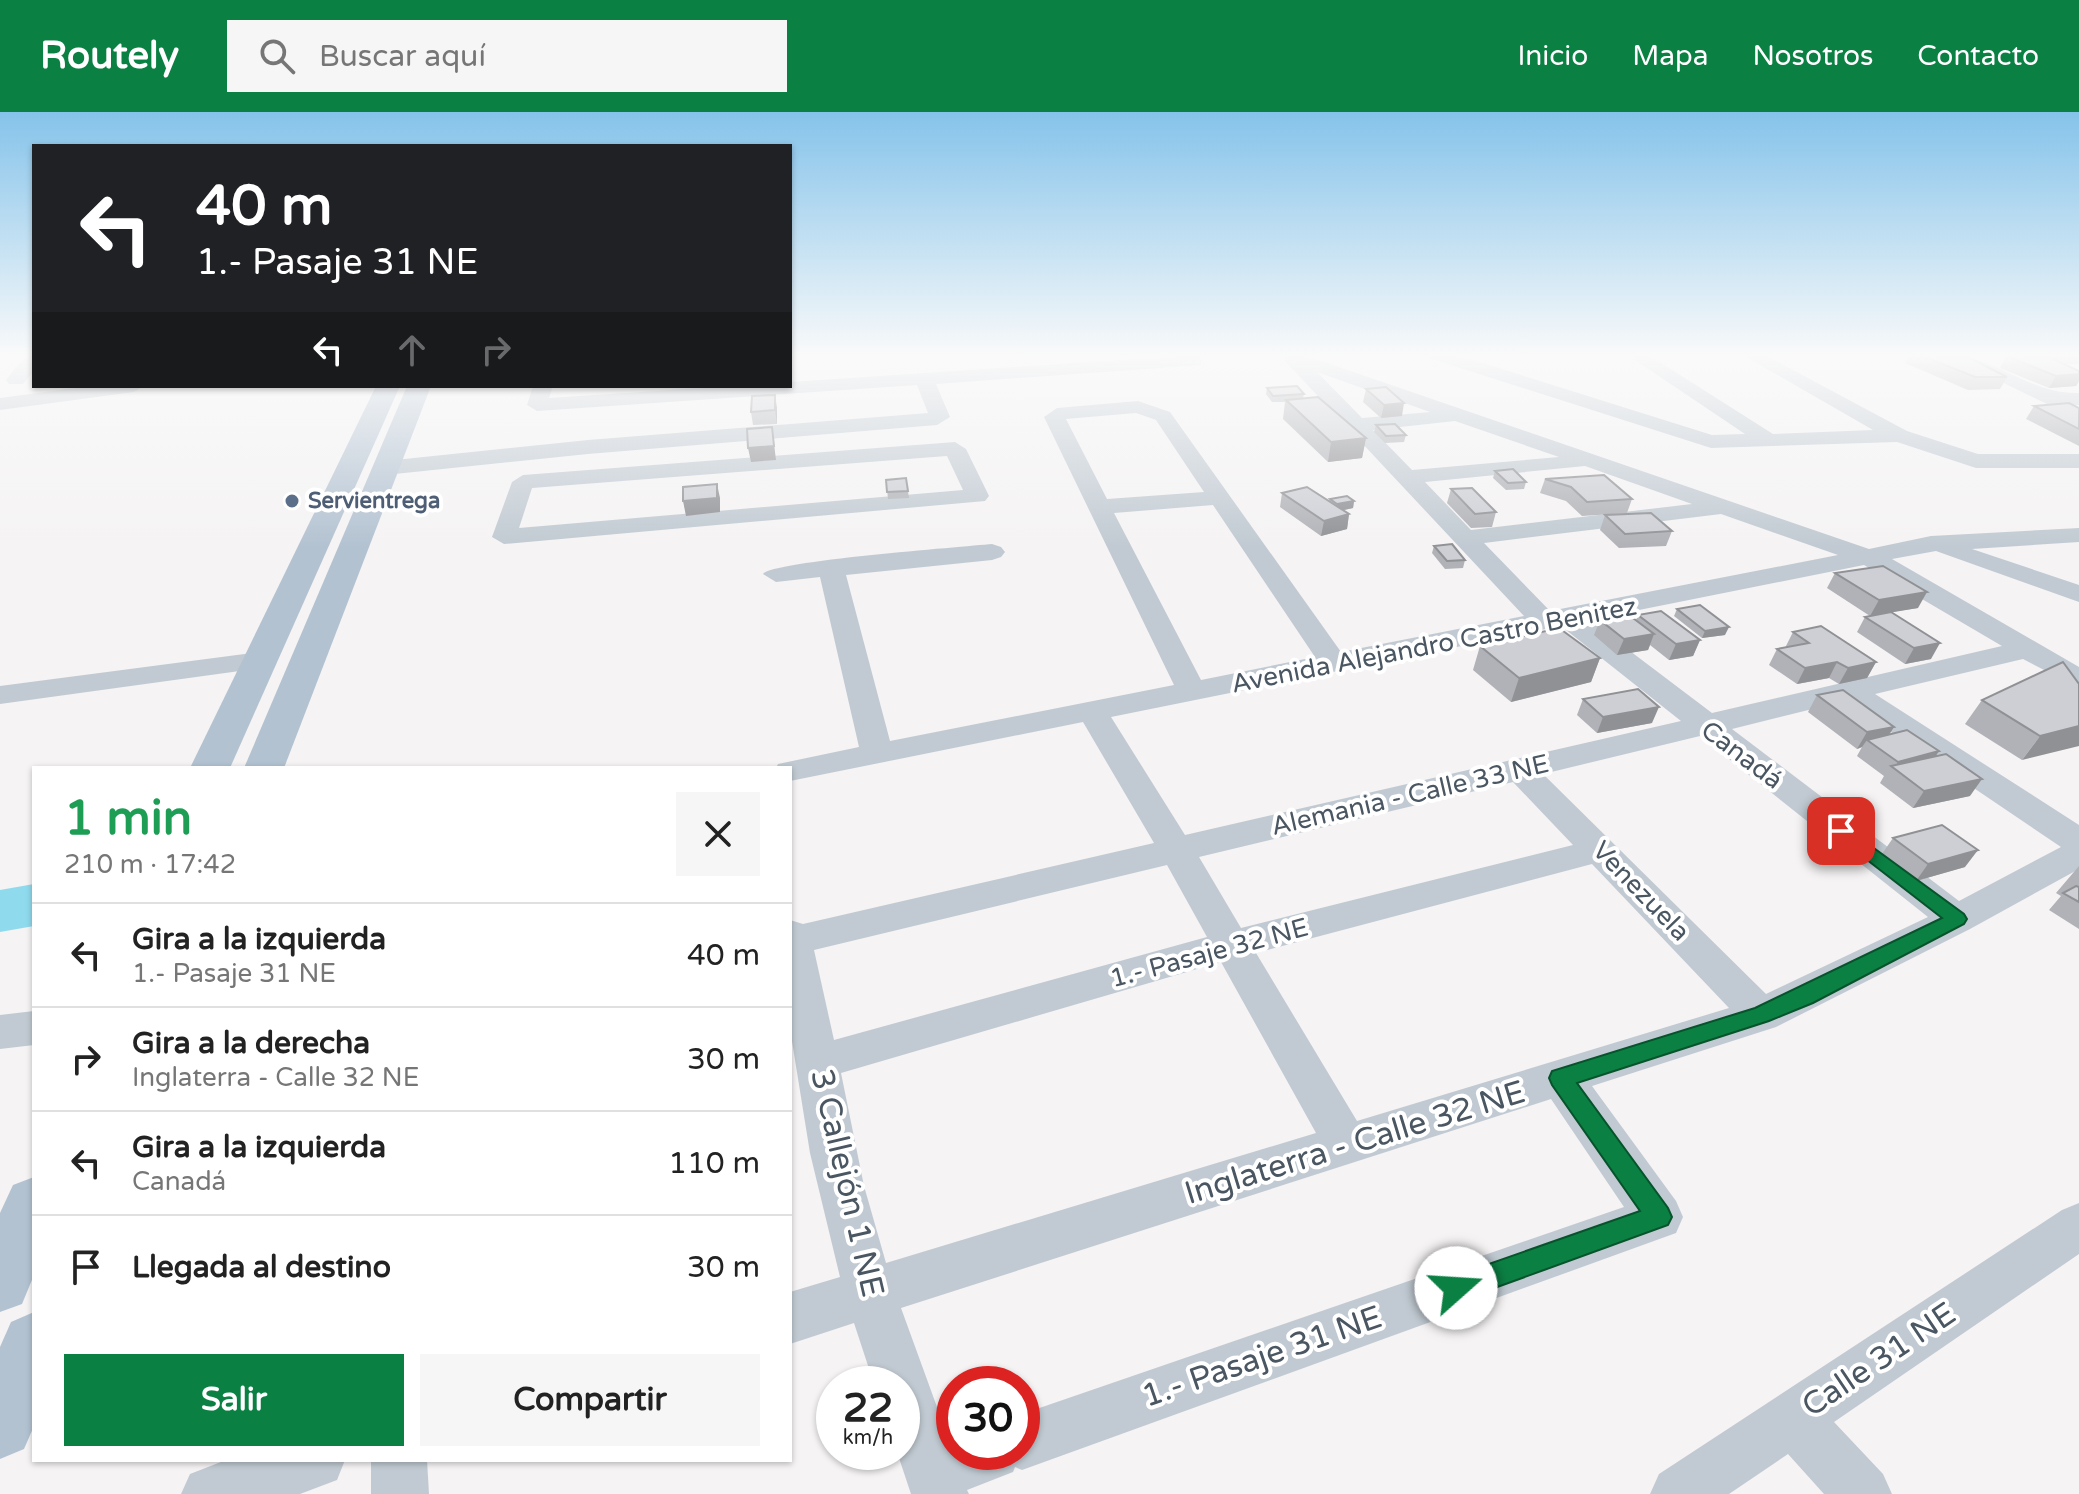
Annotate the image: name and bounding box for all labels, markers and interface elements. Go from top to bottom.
search box [227,20,787,92]
text: Routely [40,33,179,79]
icon: search [255,34,299,78]
text: Buscar aquí [319,38,486,75]
text: Inicio [1518,39,1588,73]
text: Mapa [1632,39,1708,73]
text: Nosotros [1752,39,1873,73]
text: Contacto [1917,39,2039,73]
text: 40 m [196,173,332,240]
icon: left [64,176,168,280]
text: 1.- Pasaje 31 NE [196,241,478,284]
icon: left [306,328,350,372]
icon: ahead [390,328,434,372]
icon: right [474,328,518,372]
place label: Servientrega [308,488,440,514]
marker: Servientrega [283,492,301,510]
street label: Avenida Alejandro Castro Benitez [1229,590,1639,700]
street label: Canadá [1695,714,1789,796]
street label: Alemania - Calle 33 NE [1268,748,1552,842]
text: 1 min [64,790,192,848]
button: close [676,792,760,876]
pin [1807,797,1875,865]
icon: arrive [1819,809,1863,853]
street label: Venezuela [1586,835,1696,947]
text: 210 m · 17:42 [64,849,236,880]
street label: 1.- Pasaje 32 NE [1107,912,1311,994]
text: Gira a la izquierda [132,921,386,958]
icon: left [64,933,108,977]
text: 40 m [687,937,760,974]
text: 1.- Pasaje 31 NE [132,958,336,989]
text: Gira a la derecha [132,1025,370,1062]
icon: right [64,1037,108,1081]
text: 30 m [687,1041,760,1078]
text: Inglaterra - Calle 32 NE [132,1062,419,1093]
street label: 3 Callejón 1 NE [802,1065,892,1301]
street label: Inglaterra - Calle 32 NE [1180,1073,1530,1213]
text: Gira a la izquierda [132,1129,386,1166]
icon: left [64,1141,108,1185]
text: 110 m [668,1145,760,1182]
text: Canadá [132,1166,226,1197]
icon: arrive [64,1245,108,1289]
position arrow [1414,1246,1498,1330]
text: Llegada al destino [132,1249,391,1286]
text: 30 m [687,1249,760,1286]
street label: Calle 31 NE [1795,1295,1963,1425]
street label: 1.- Pasaje 31 NE [1137,1298,1387,1416]
button: Salir [64,1354,404,1446]
button: Compartir [420,1354,760,1446]
speed limit sign: 30 [936,1366,1040,1470]
text: 22 [843,1384,893,1432]
text: km/h [843,1426,893,1450]

